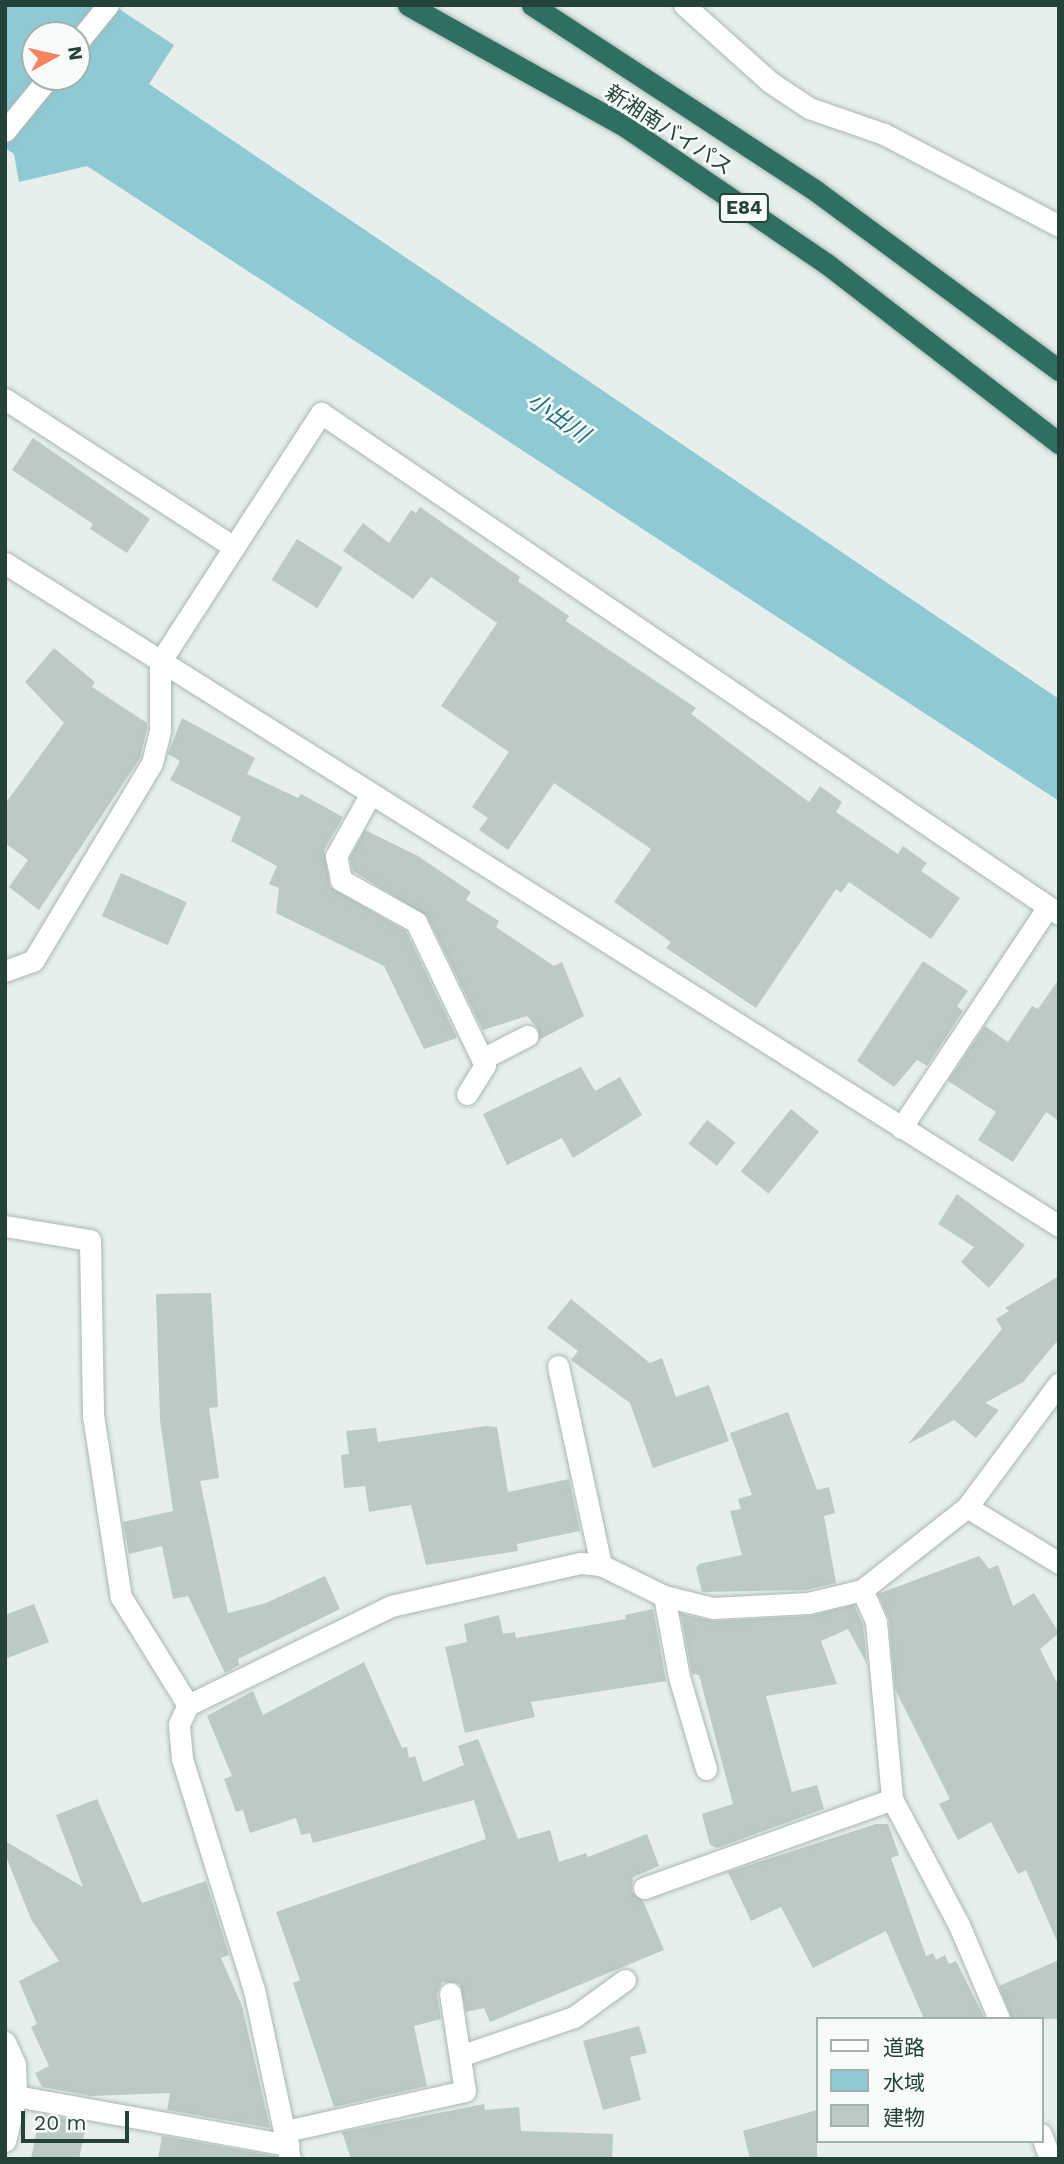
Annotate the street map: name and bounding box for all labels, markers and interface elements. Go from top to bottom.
north arrow [21,21,91,91]
text: N [63,45,88,62]
street label: 新湘南バイパス [600,79,738,181]
road number: E84 [718,192,770,224]
water label: 小出川 [522,387,594,449]
legend [816,2017,1043,2143]
text: 道路 [883,2035,925,2060]
text: 水域 [883,2070,925,2095]
scale bar [24,2098,133,2142]
text: 建物 [883,2105,925,2130]
text: 20 m [34,2110,86,2135]

